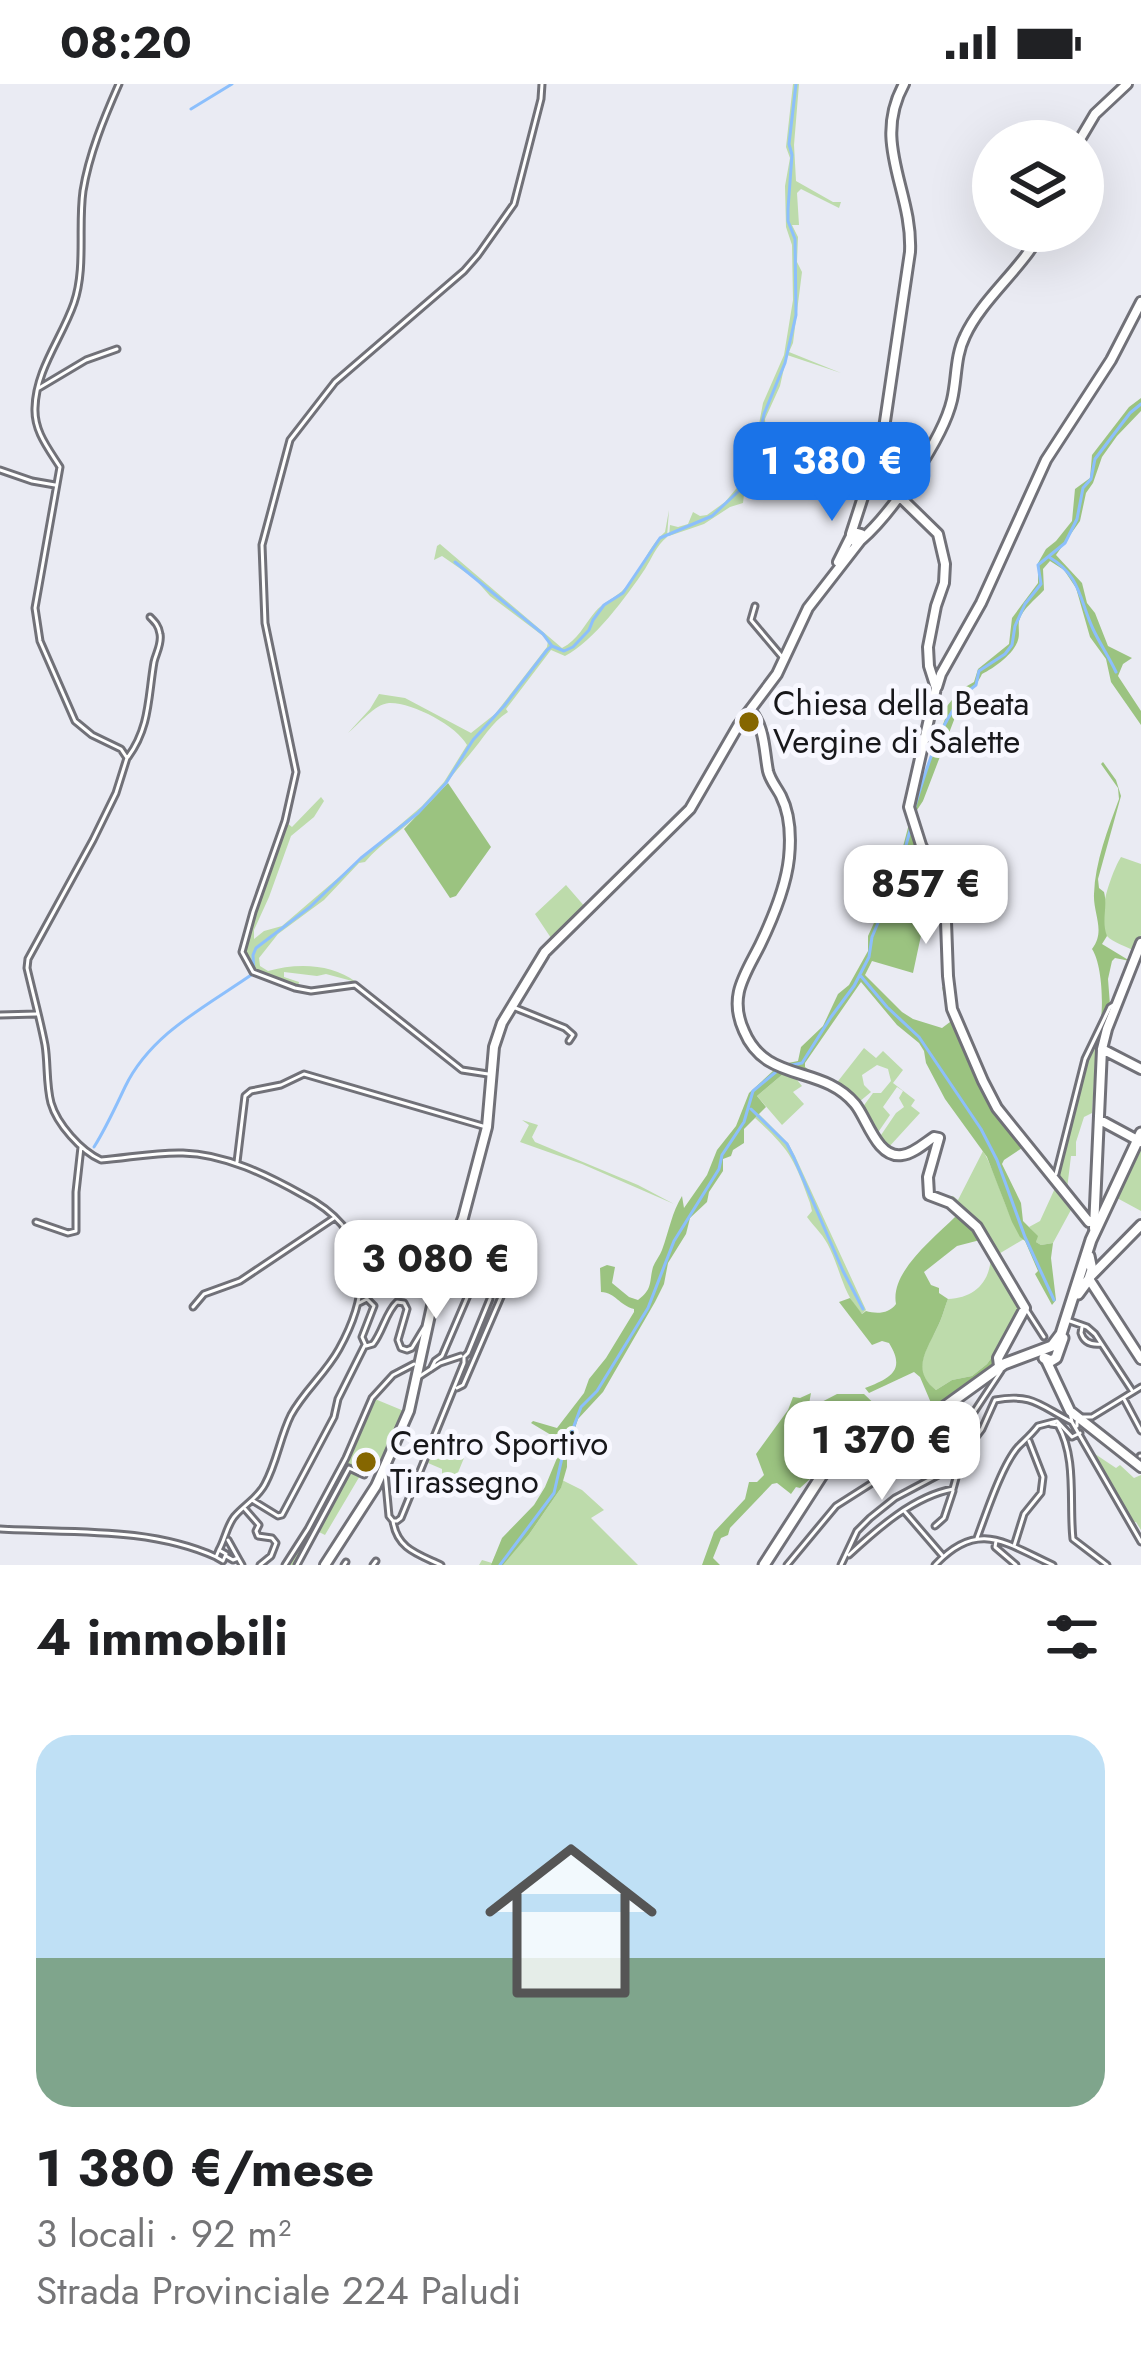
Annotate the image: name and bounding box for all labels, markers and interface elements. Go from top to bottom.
text: 08:20 [60,10,192,75]
map controls [972,120,1104,252]
button: layers [972,120,1104,252]
pin: 1 380 € [721,422,943,524]
text: 1 380 € [760,432,904,489]
place label: Chiesa della Beata Vergine di Salette [773,680,1029,765]
marker: Chiesa della Beata Vergine di Salette [736,709,762,735]
pin: 857 € [842,845,1010,947]
text: 857 € [871,855,981,912]
pin: 3 080 € [325,1220,547,1322]
text: 3 080 € [361,1230,511,1287]
pin: 1 370 € [771,1401,993,1503]
text: 1 370 € [811,1411,953,1468]
place label: Centro Sportivo Tirassegno [390,1420,608,1505]
marker: Centro Sportivo Tirassegno [353,1449,379,1475]
text: 4 immobili [36,1600,288,1674]
icon: filters [1039,1604,1105,1670]
icon: home [463,1813,679,2029]
text: 1 380 €/mese [36,2131,374,2205]
text: 3 locali · 92 m² [36,2205,291,2262]
text: Strada Provinciale 224 Paludi [36,2262,521,2319]

